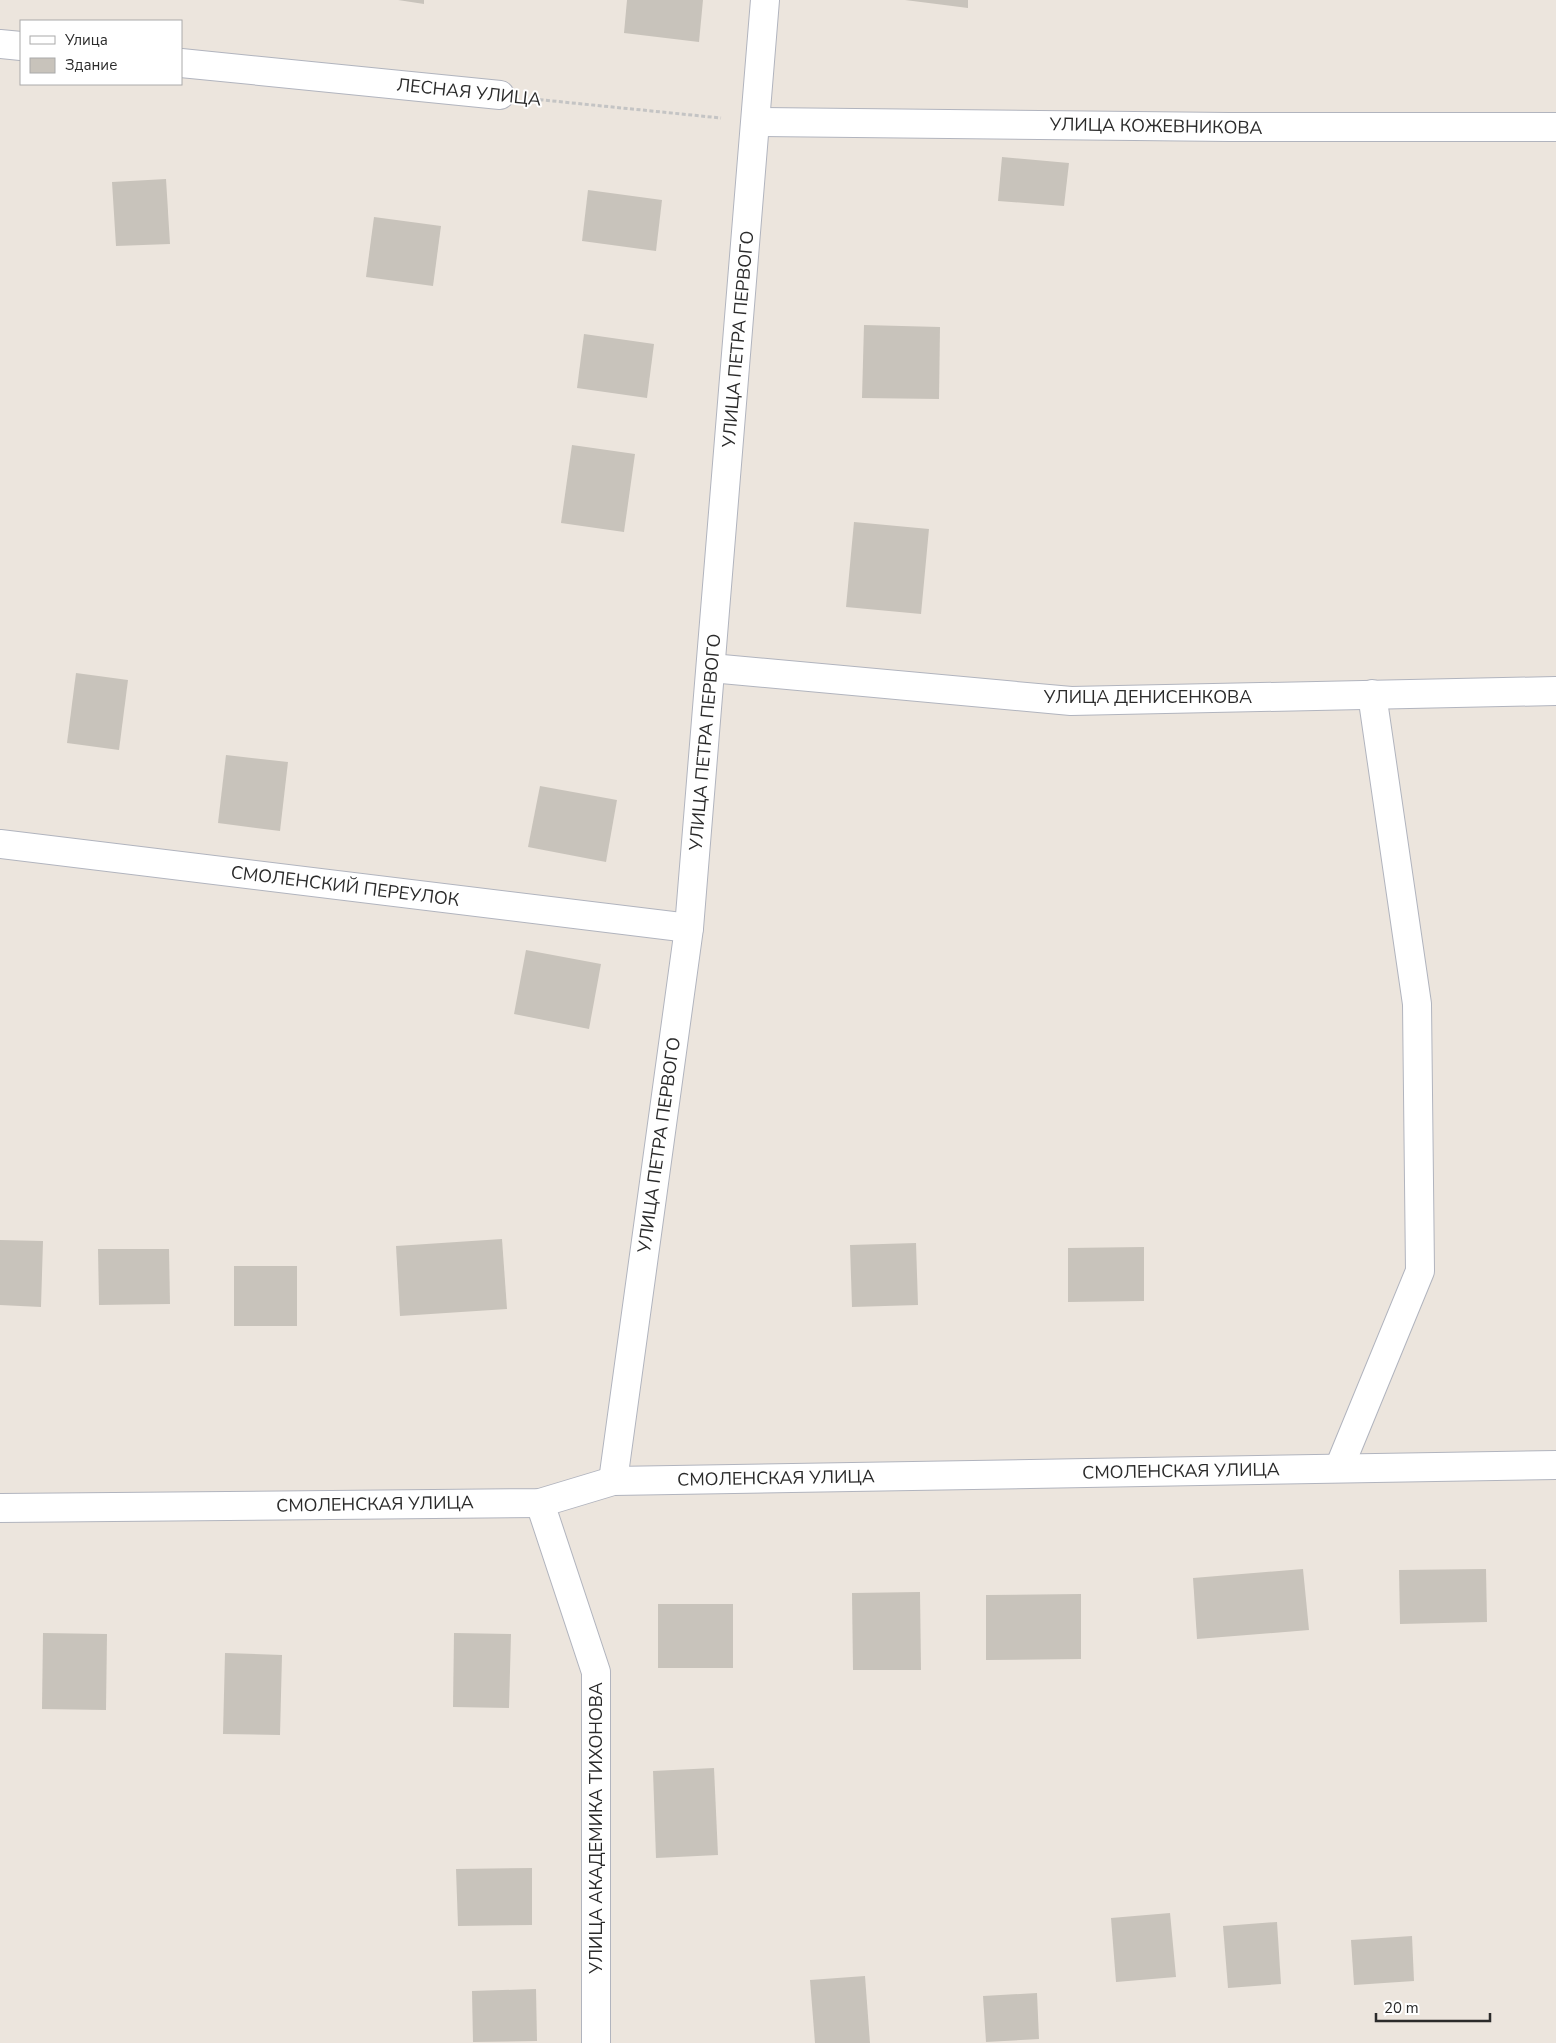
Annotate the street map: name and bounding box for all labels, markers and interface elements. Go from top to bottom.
legend [20,20,182,85]
text: Улица [64,30,108,50]
text: Здание [65,55,117,75]
street label: ЛЕСНАЯ УЛИЦА [396,72,542,112]
street label: УЛИЦА КОЖЕВНИКОВА [1048,112,1263,140]
street label: УЛИЦА ПЕТРА ПЕРВОГО [716,230,759,449]
street label: УЛИЦА ПЕТРА ПЕРВОГО [683,633,726,852]
street label: УЛИЦА ДЕНИСЕНКОВА [1043,685,1252,709]
street label: СМОЛЕНСКИЙ ПЕРЕУЛОК [229,860,461,912]
street label: УЛИЦА ПЕТРА ПЕРВОГО [632,1036,686,1255]
street label: СМОЛЕНСКАЯ УЛИЦА [1082,1457,1280,1485]
street label: СМОЛЕНСКАЯ УЛИЦА [677,1464,875,1492]
street label: СМОЛЕНСКАЯ УЛИЦА [276,1490,474,1518]
street label: УЛИЦА АКАДЕМИКА ТИХОНОВА [584,1682,608,1975]
scale bar [1376,1990,1490,2022]
text: 20 m [1384,1998,1419,2018]

